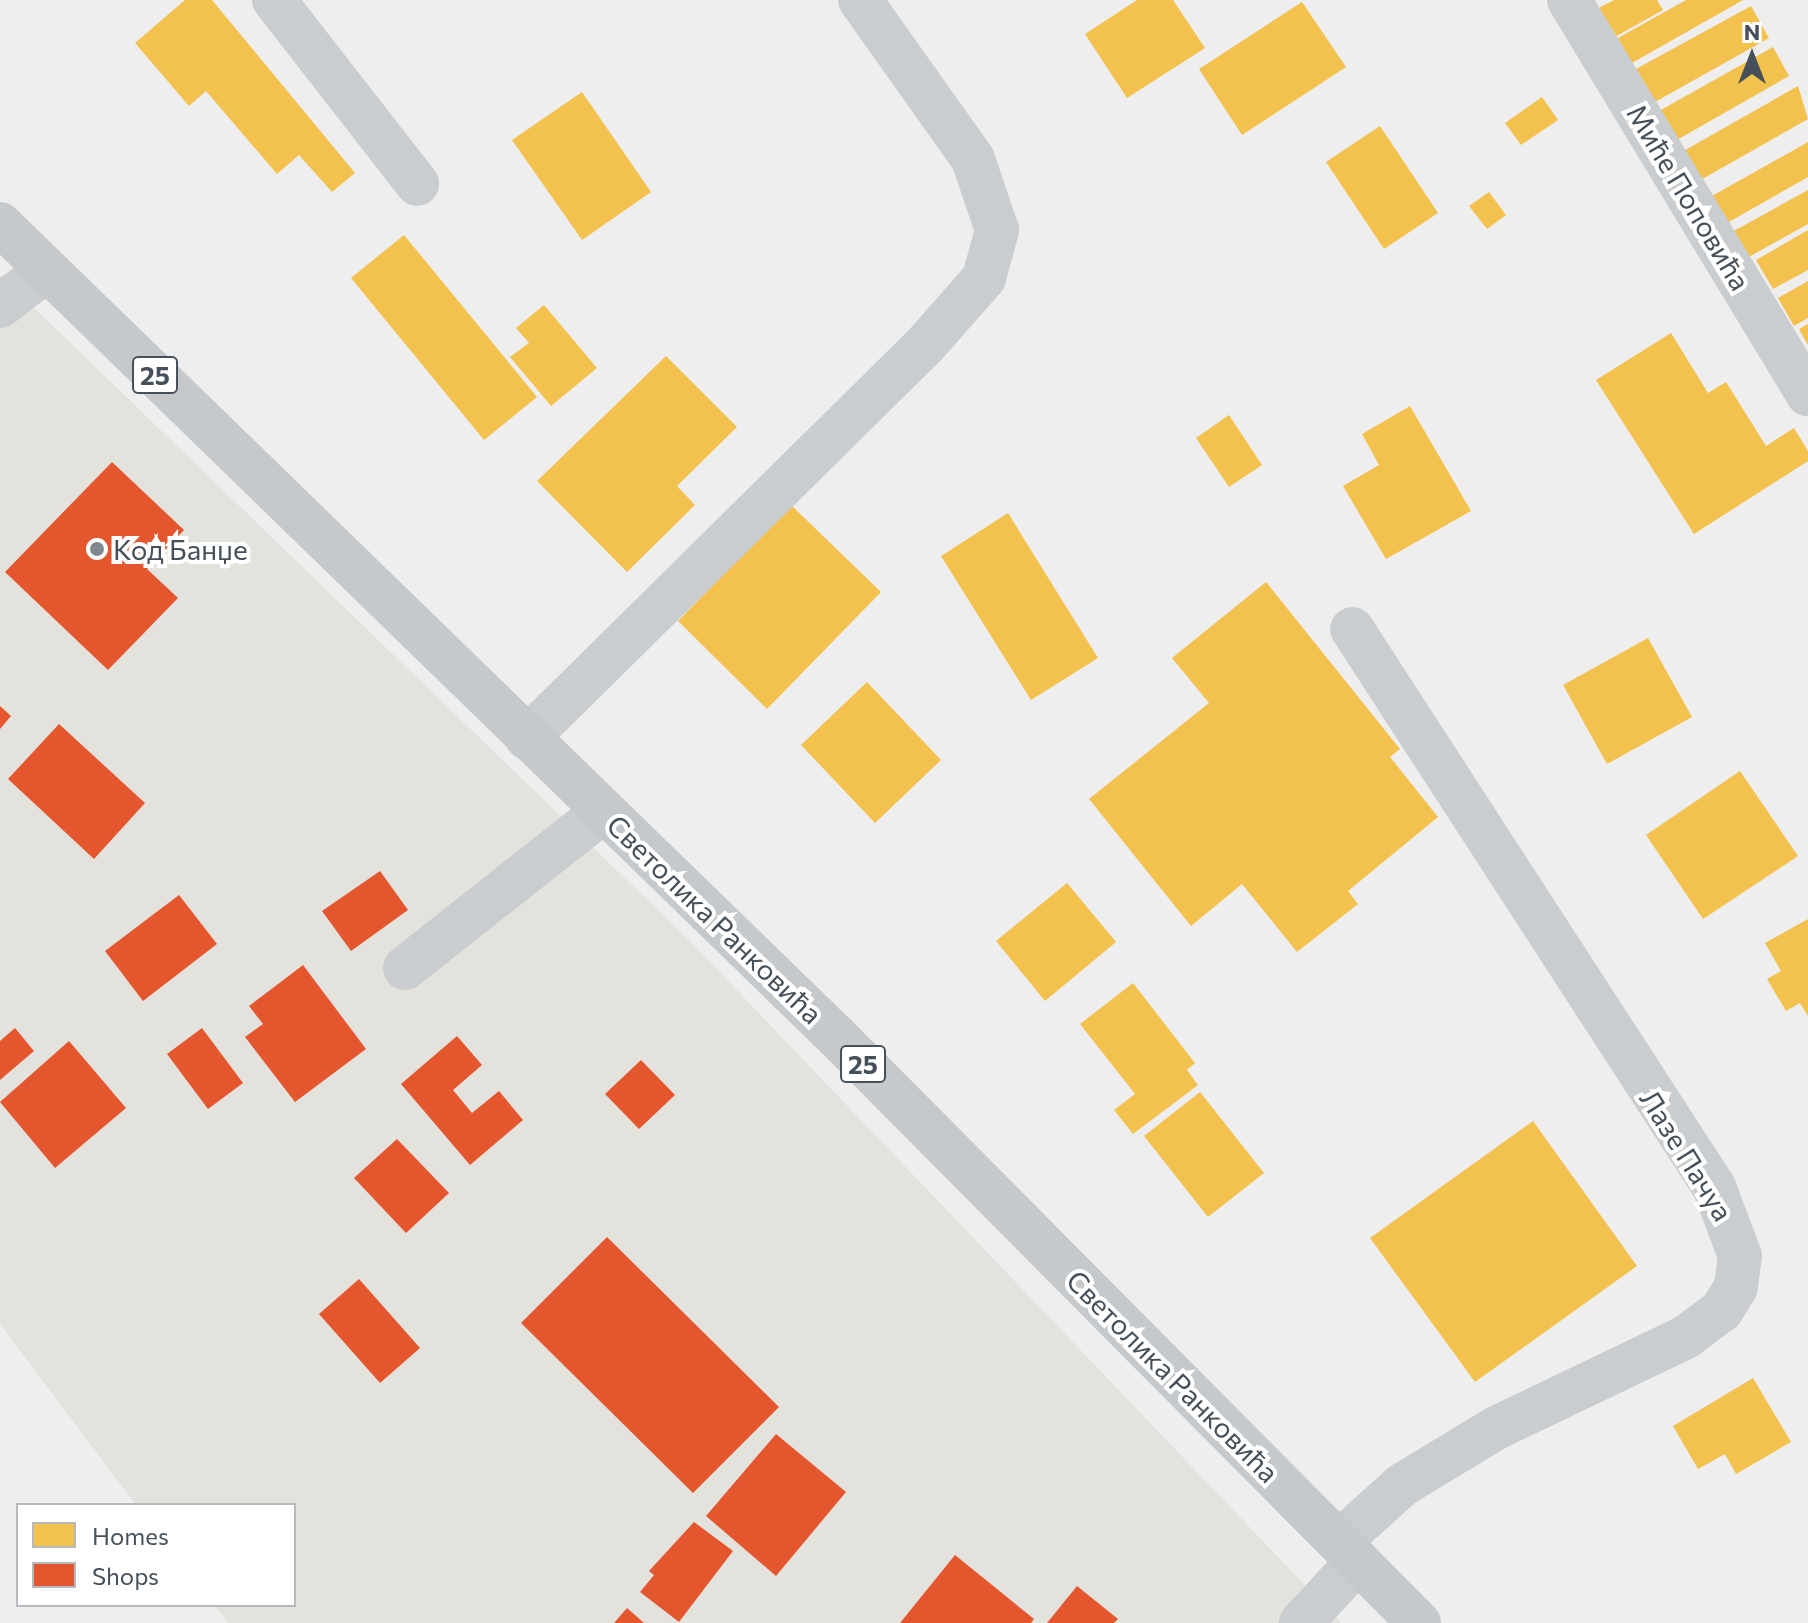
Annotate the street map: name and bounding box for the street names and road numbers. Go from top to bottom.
street label: Миће Поповића [1620,98,1758,296]
road number: 25 [131,353,179,397]
street label: Светолика Ранковића [600,808,830,1030]
road number: 25 [839,1042,887,1086]
street label: Лазе Пачуа [1633,1083,1741,1227]
street label: Светолика Ранковића [1060,1263,1286,1489]

